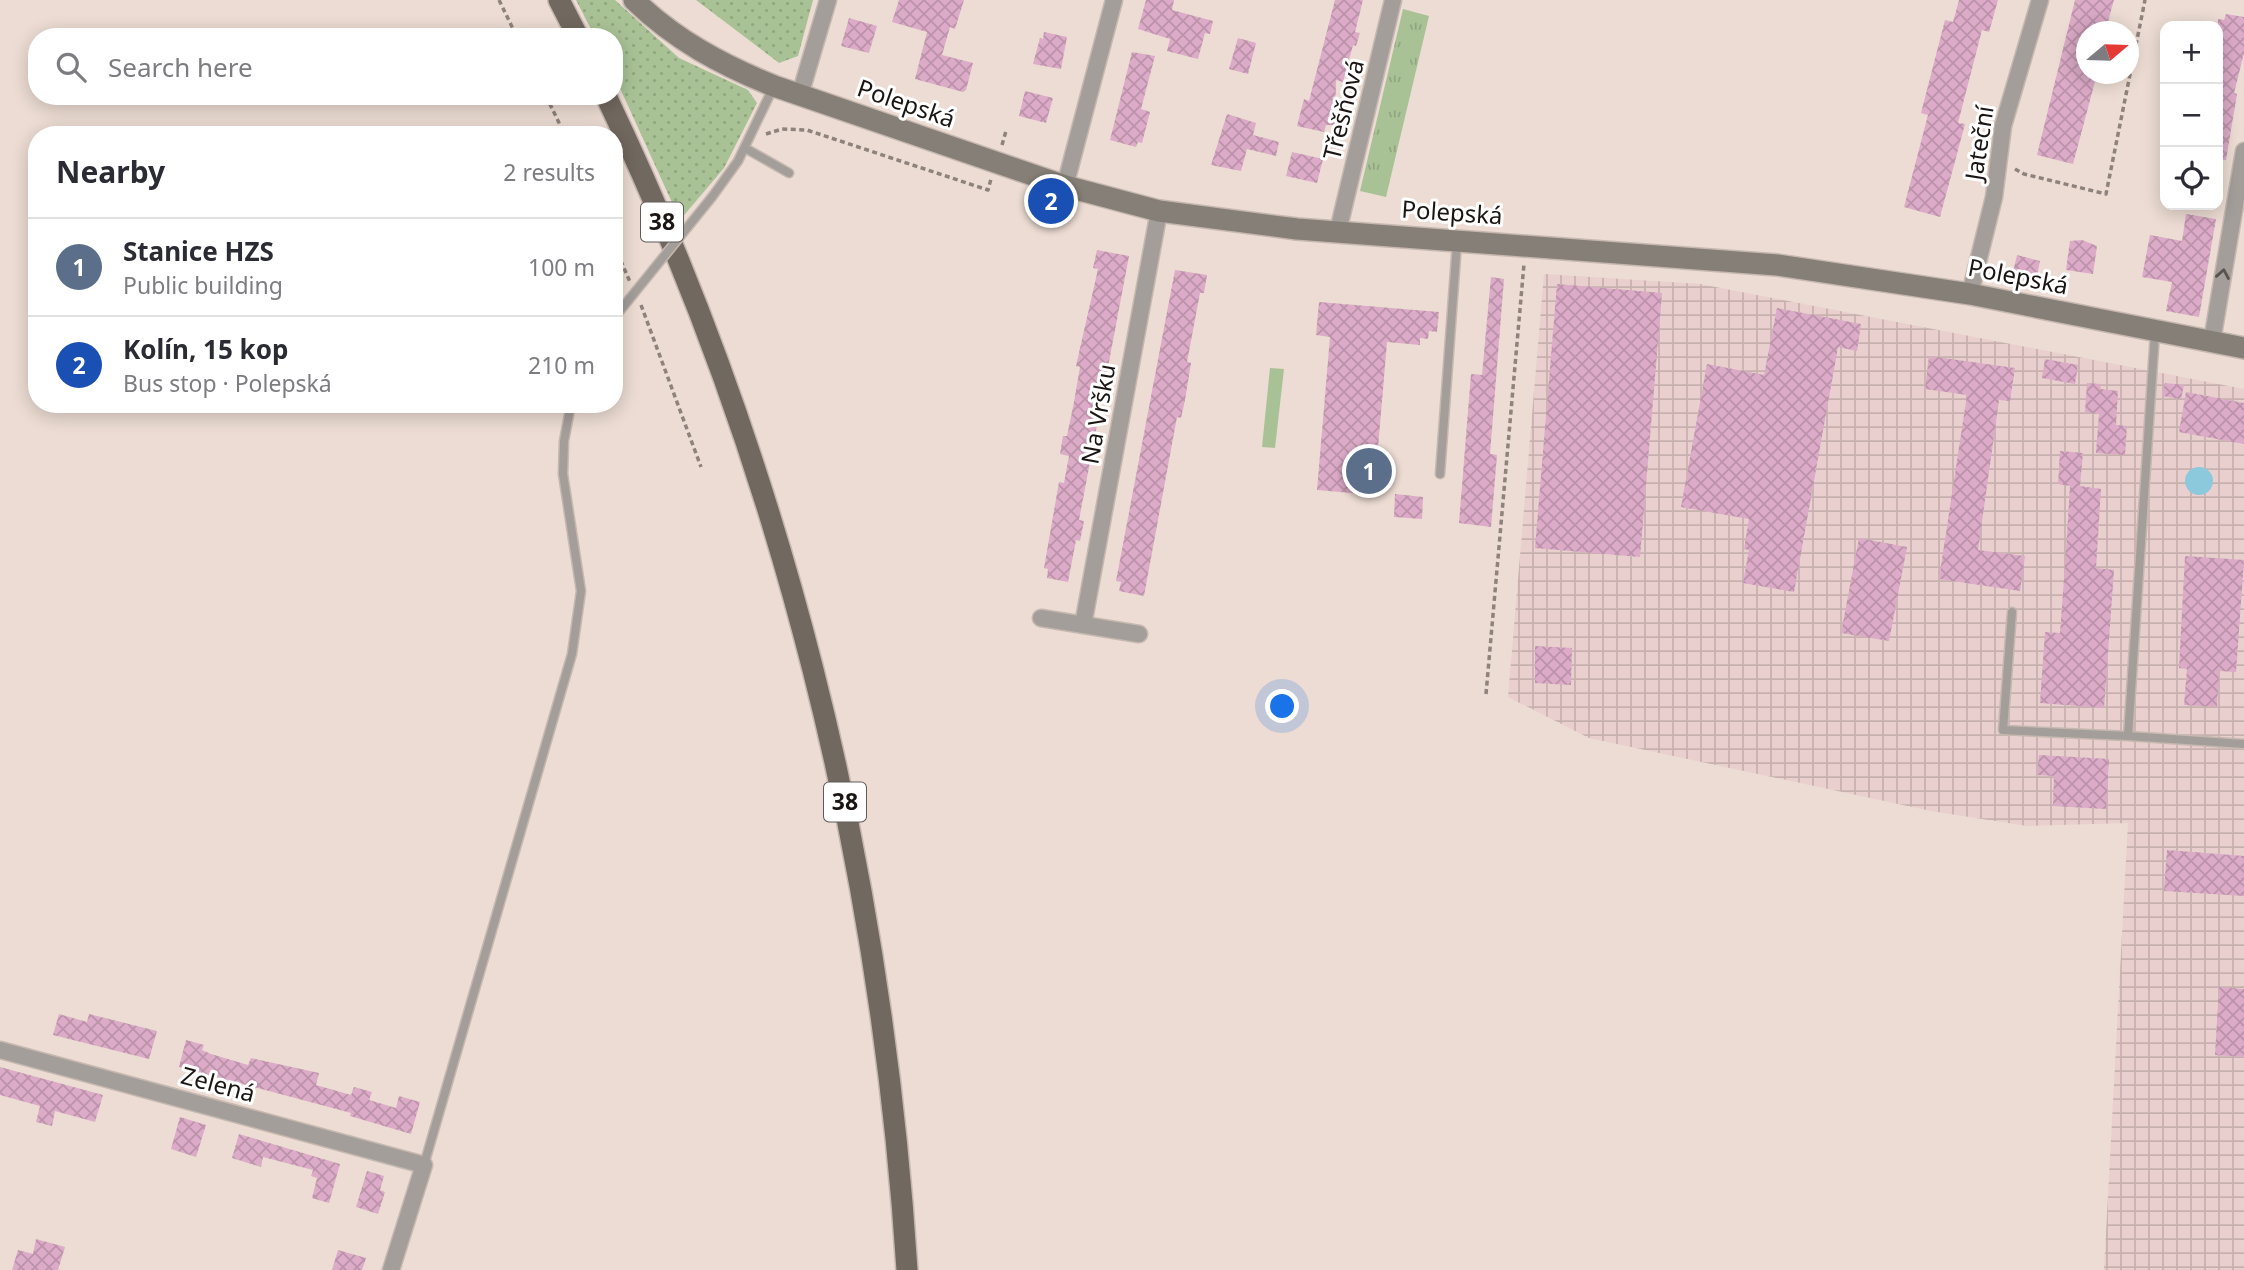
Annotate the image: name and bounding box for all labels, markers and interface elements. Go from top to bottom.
north arrow [2076,21,2139,84]
map controls [2160,21,2223,210]
button: + [2160,21,2223,84]
search box [28,28,623,105]
icon: search [52,48,90,86]
text: Search here [108,49,253,85]
street label: Třešňová [1314,56,1371,163]
street label: Polepská [853,70,960,135]
button: − [2160,84,2223,147]
street label: Jateční [1956,102,2001,184]
button: locate [2160,147,2223,210]
text: Nearby [56,151,165,192]
text: 2 results [503,156,595,188]
pin: 2 [1028,175,1074,227]
street label: Polepská [1400,192,1504,231]
road number: 38 [641,202,683,242]
text: Stanice HZS [123,233,274,269]
street label: Polepská [1965,250,2071,301]
text: 1 [72,251,86,283]
text: 100 m [528,251,595,283]
one-way arrow [2215,268,2230,279]
text: Public building [123,269,283,301]
text: Kolín, 15 kop [123,331,288,367]
text: 2 [72,349,86,381]
text: 210 m [528,349,595,381]
street label: Na Vršku [1072,361,1123,466]
text: Bus stop · Polepská [123,367,332,399]
pin: 1 [1346,445,1392,497]
your location [1265,689,1299,723]
road number: 38 [824,782,866,822]
street label: Zelená [178,1058,259,1109]

